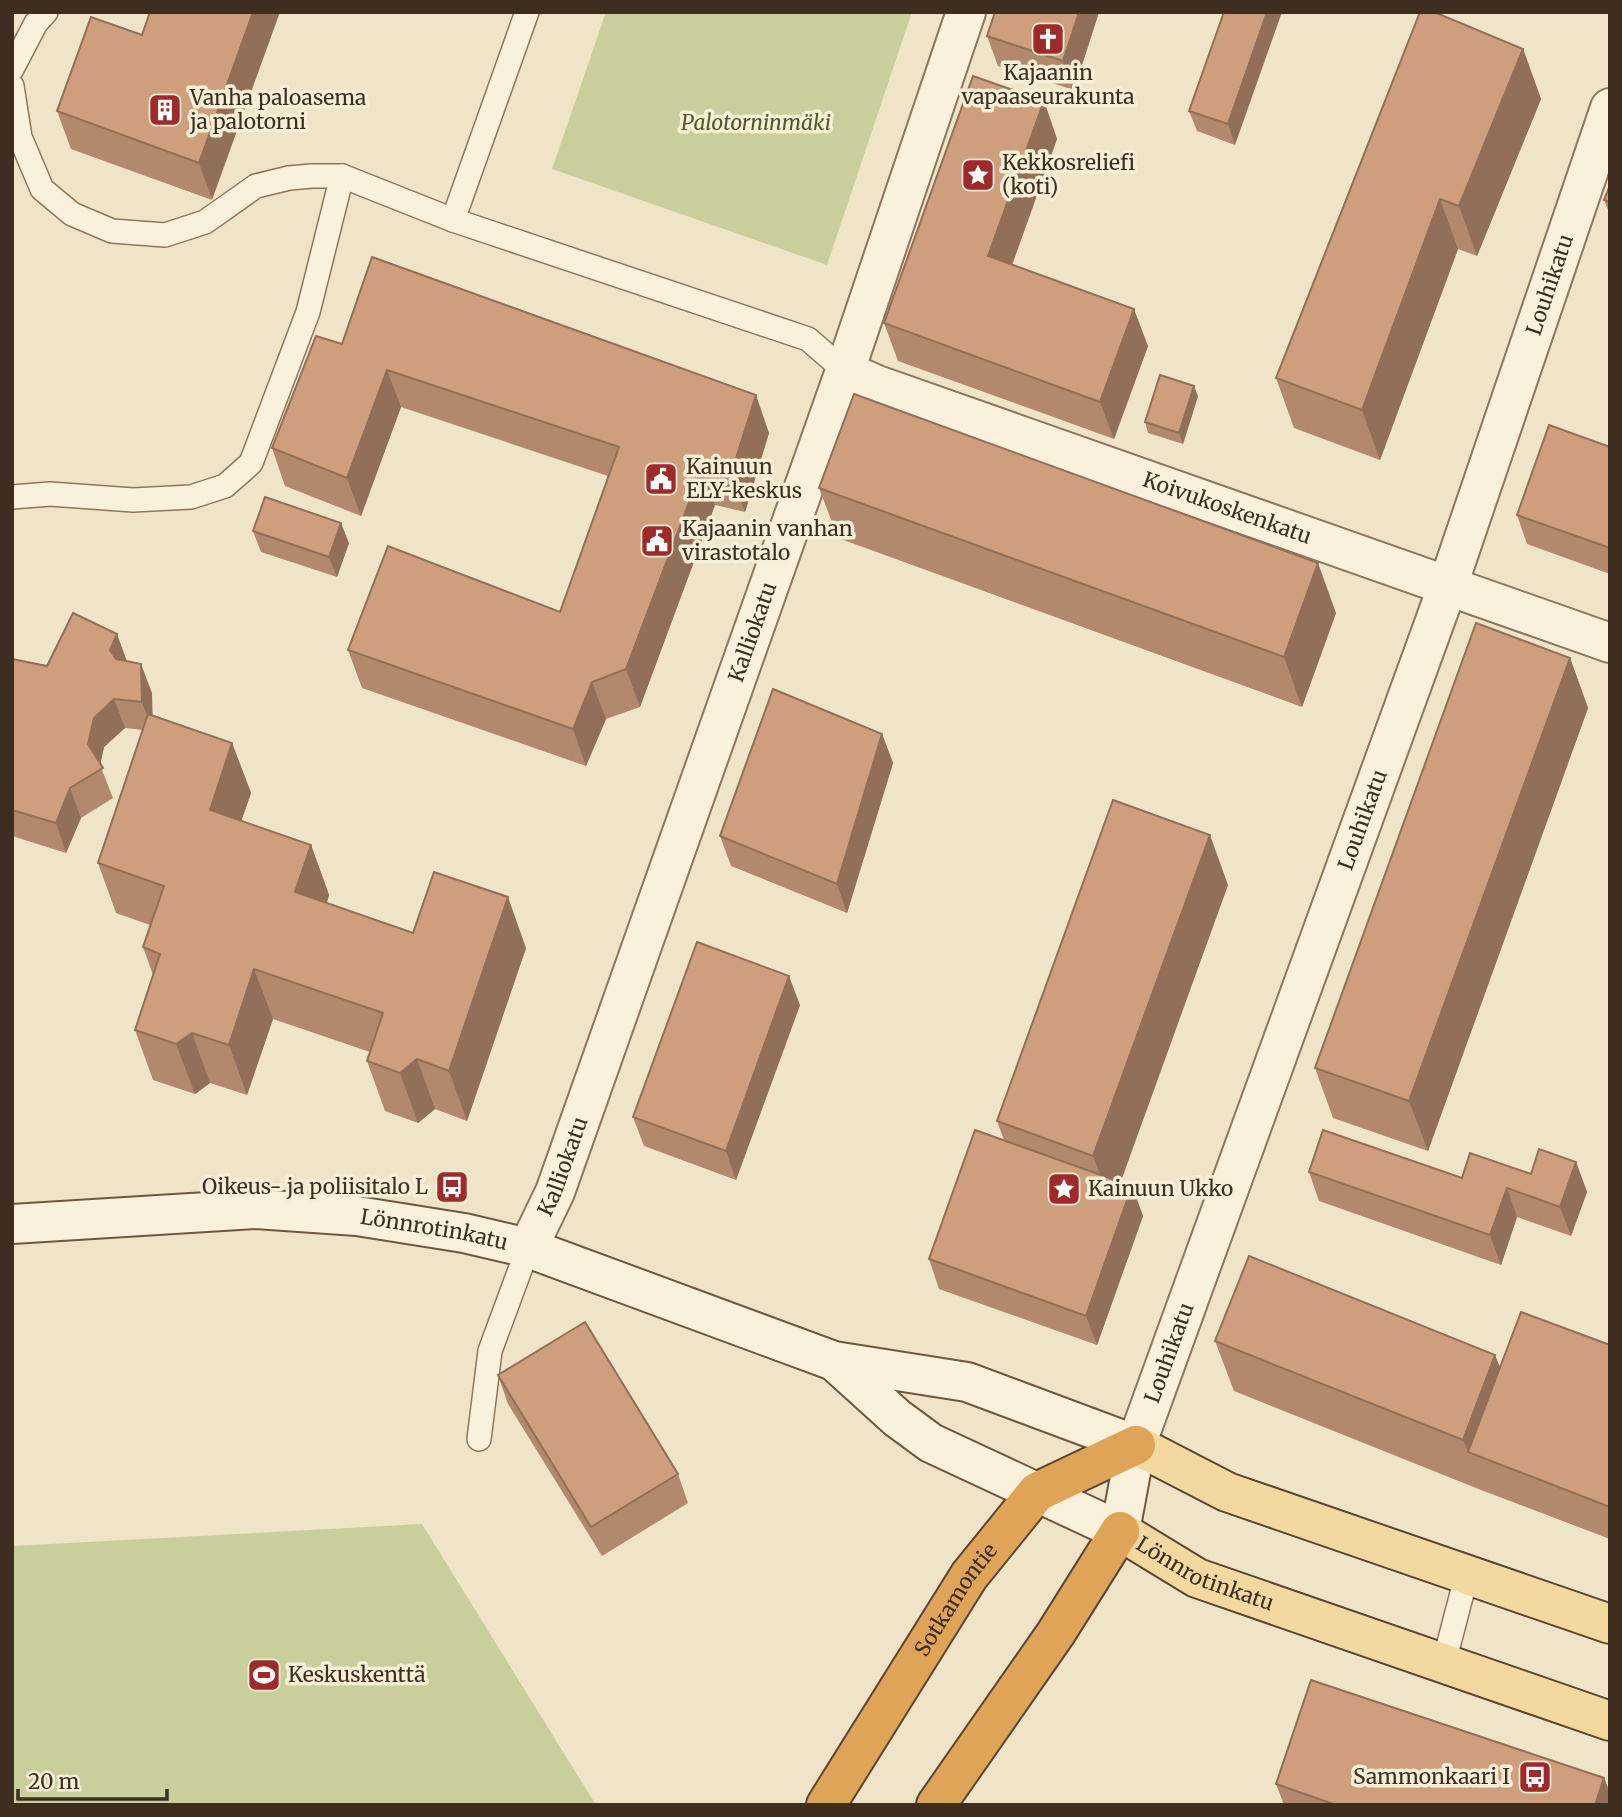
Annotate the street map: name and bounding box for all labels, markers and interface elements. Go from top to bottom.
church icon: Kajaanin vapaaseurakunta [1029,20,1067,58]
place label: Kajaanin vapaaseurakunta [960,59,1135,110]
place label: Vanha paloasema ja palotorni [189,84,366,135]
building icon: Vanha paloasema ja palotorni [146,91,184,129]
park label: Palotorninmäki [681,109,831,136]
place label: Kekkosreliefi (koti) [1002,149,1135,200]
place icon: Kekkosreliefi (koti) [959,156,997,194]
street label: Louhikatu [1520,231,1579,339]
place label: Kainuun ELY-keskus [686,453,802,504]
public building icon: Kainuun ELY-keskus [642,460,680,498]
street label: Koivukoskenkatu [1139,466,1315,550]
place label: Kajaanin vanhan virastotalo [681,515,853,566]
public building icon: Kajaanin vanhan virastotalo [638,522,676,560]
street label: Kalliokatu [722,578,782,685]
street label: Louhikatu [1332,766,1393,874]
street label: Kalliokatu [531,1113,594,1220]
bus stop icon: Oikeus- ja poliisitalo L [433,1168,471,1206]
place icon: Kainuun Ukko [1045,1170,1083,1208]
place label: Oikeus- ja poliisitalo L [202,1173,428,1200]
place label: Kainuun Ukko [1088,1175,1233,1202]
street label: Lönnrotinkatu [359,1203,511,1256]
street label: Louhikatu [1138,1299,1200,1407]
street label: Lönnrotinkatu [1131,1530,1278,1617]
street label: Sotkamontie [908,1537,1003,1661]
sports icon: Keskuskenttä [245,1656,283,1694]
place label: Keskuskenttä [288,1661,425,1688]
scale bar [18,1758,166,1802]
bus stop icon: Sammonkaari I [1516,1758,1554,1796]
place label: Sammonkaari I [1353,1763,1510,1790]
text: 20 m [28,1768,80,1795]

